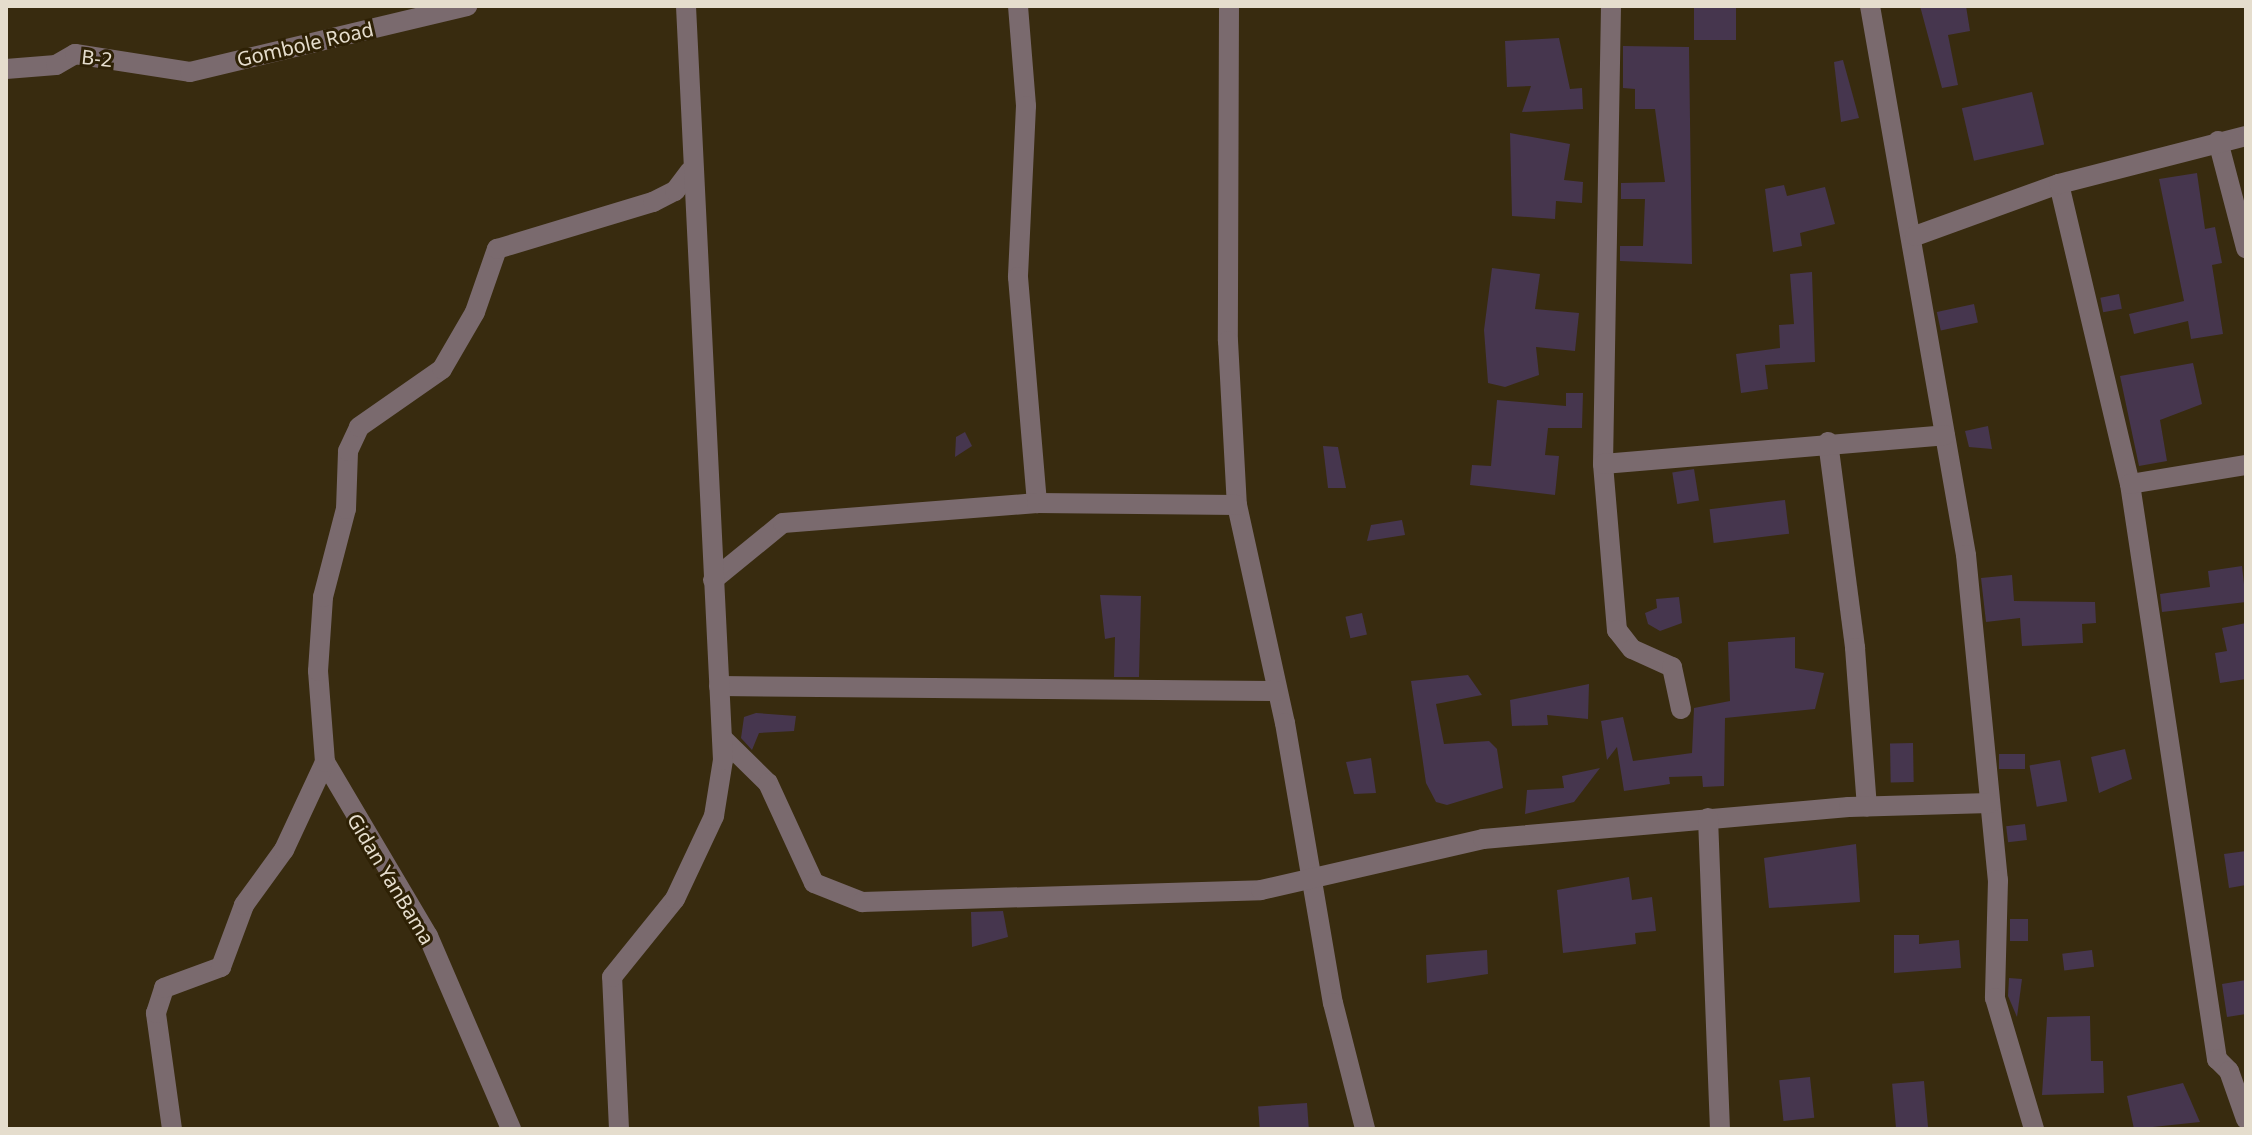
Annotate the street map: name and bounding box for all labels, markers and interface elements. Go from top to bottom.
street label: Gombole Road [234,17,376,71]
street label: B-2 [80,44,114,72]
street label: Gidan YanBama [342,809,440,949]

